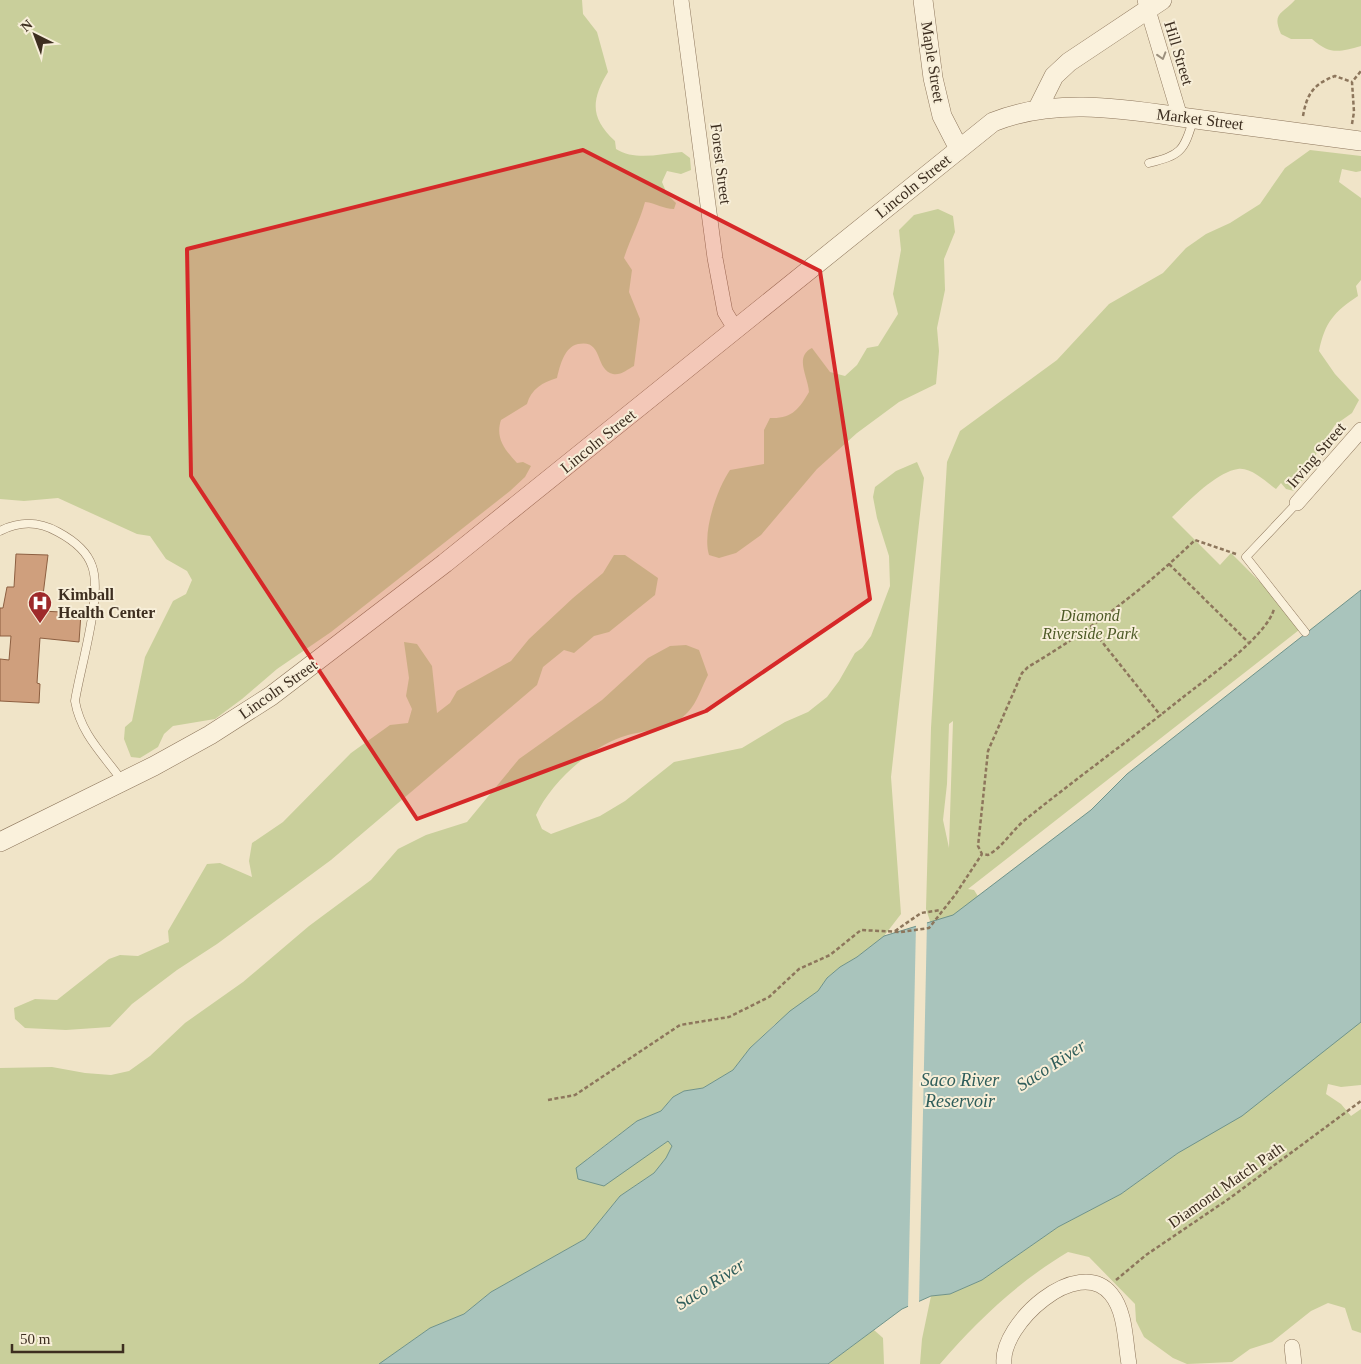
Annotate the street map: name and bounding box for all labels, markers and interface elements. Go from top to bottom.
north arrow [10,10,60,60]
text: N [18,17,35,35]
street label: Hill Street [1161,19,1197,88]
street label: Maple Street [917,20,948,105]
one-way arrow [1156,51,1166,60]
street label: Market Street [1156,105,1245,133]
street label: Forest Street [708,123,734,206]
street label: Lincoln Street [872,150,954,221]
street label: Lincoln Street [557,405,639,476]
street label: Irving Street [1283,419,1350,492]
place label: Kimball Health Center [58,586,155,621]
hospital icon: Kimball Health Center [27,590,53,624]
park label: Diamond Riverside Park [1041,607,1139,642]
street label: Lincoln Street [236,656,321,722]
water label: Saco River [1013,1035,1090,1095]
water label: Saco River Reservoir [921,1070,1000,1111]
street label: Diamond Match Path [1165,1139,1287,1231]
water label: Saco River [672,1254,749,1314]
scale bar [12,1322,124,1354]
text: 50 m [20,1331,51,1347]

